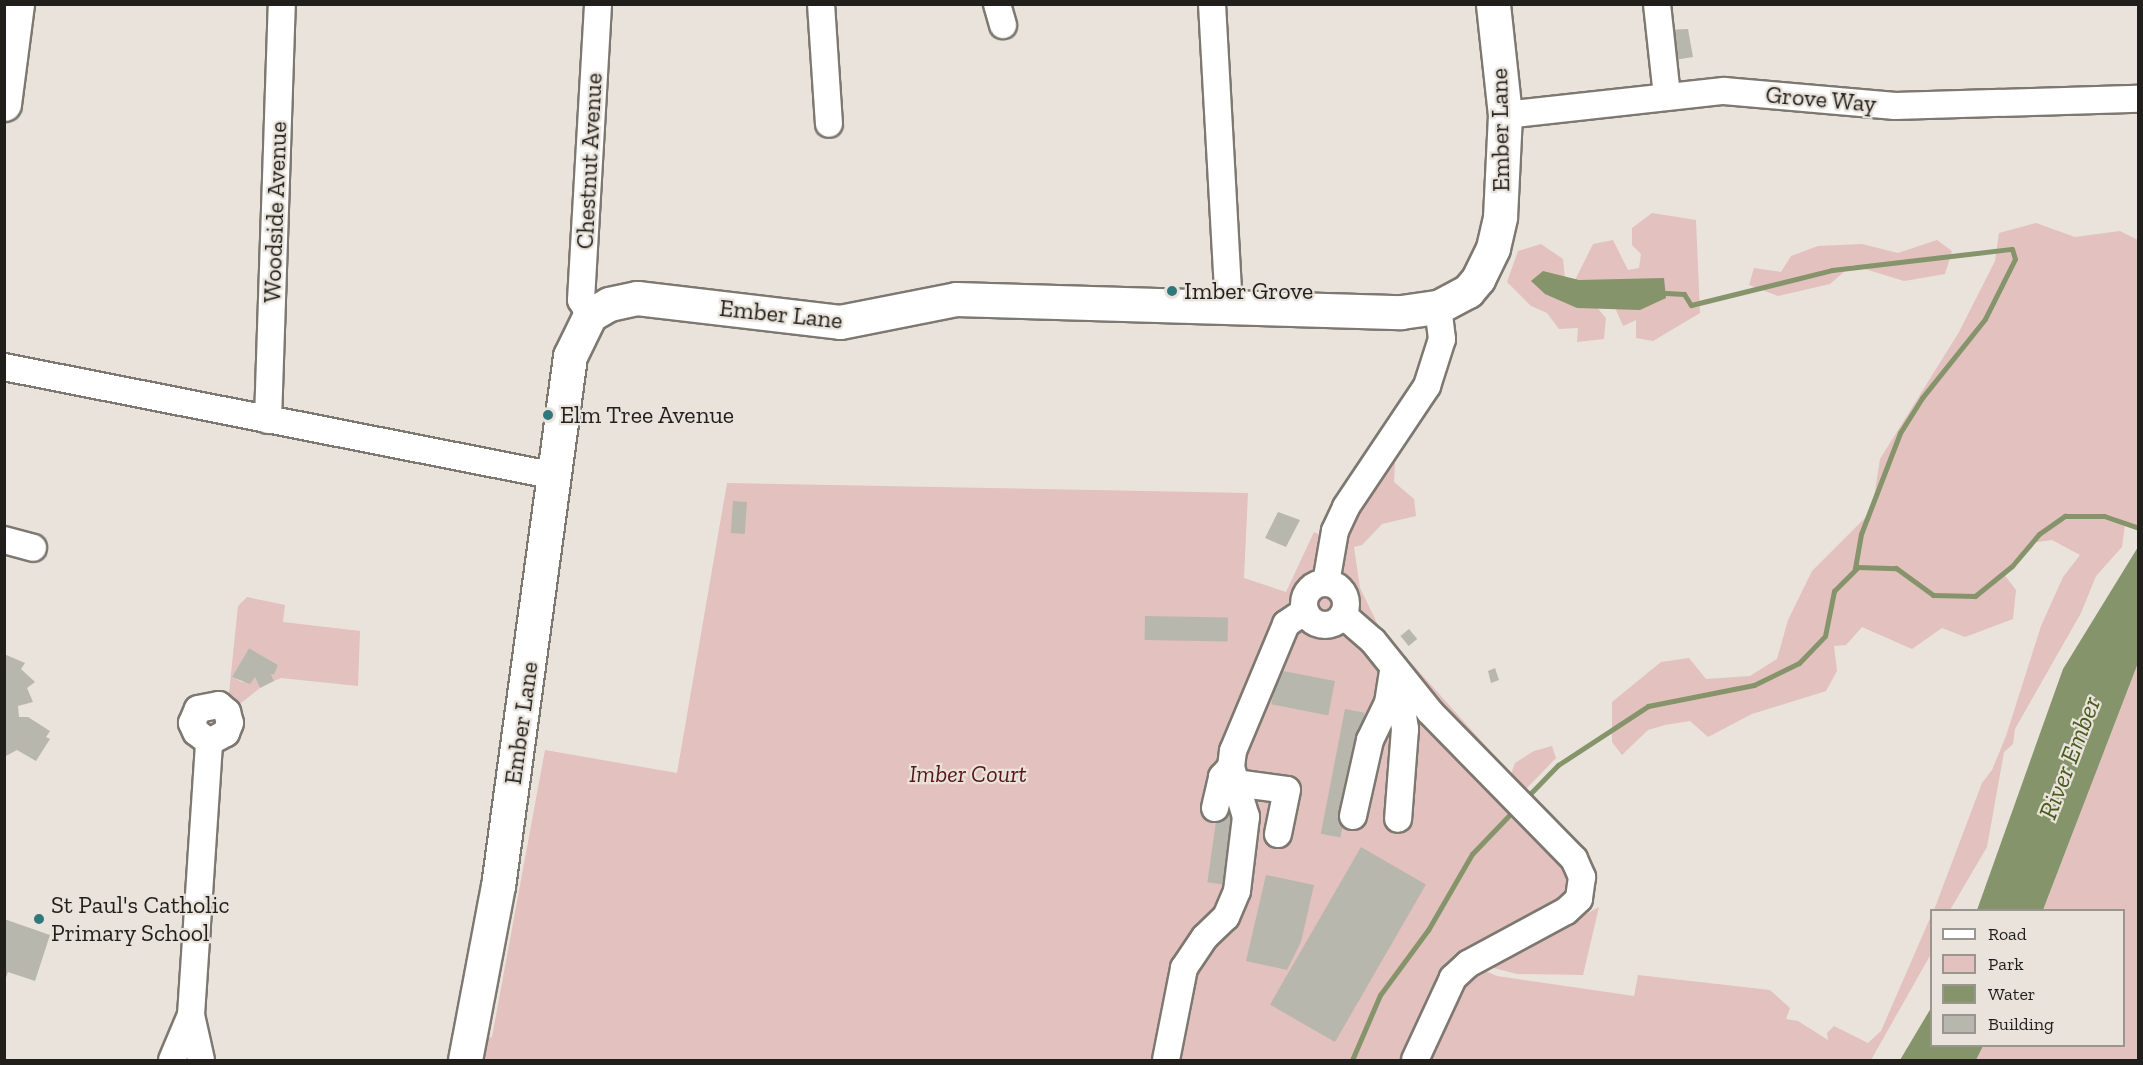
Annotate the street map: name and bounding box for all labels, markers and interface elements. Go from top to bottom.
street label: Ember Lane [1485,68,1515,192]
street label: Chestnut Avenue [570,72,608,250]
street label: Grove Way [1764,80,1878,118]
street label: Woodside Avenue [257,120,293,304]
place label: Imber Grove [1184,277,1314,305]
marker: Imber Grove [1165,284,1179,298]
street label: Ember Lane [718,293,844,335]
place label: Elm Tree Avenue [560,401,735,429]
marker: Elm Tree Avenue [541,408,555,422]
street label: Ember Lane [498,660,544,786]
water label: River Ember [2032,692,2108,824]
park label: Imber Court [909,760,1027,788]
place label: St Paul's Catholic Primary School [51,891,229,947]
legend [1930,909,2125,1047]
marker: St Paul's Catholic Primary School [32,912,46,926]
text: Road [1988,923,2027,945]
text: Park [1988,953,2024,975]
text: Water [1988,983,2035,1005]
text: Building [1988,1013,2054,1035]

